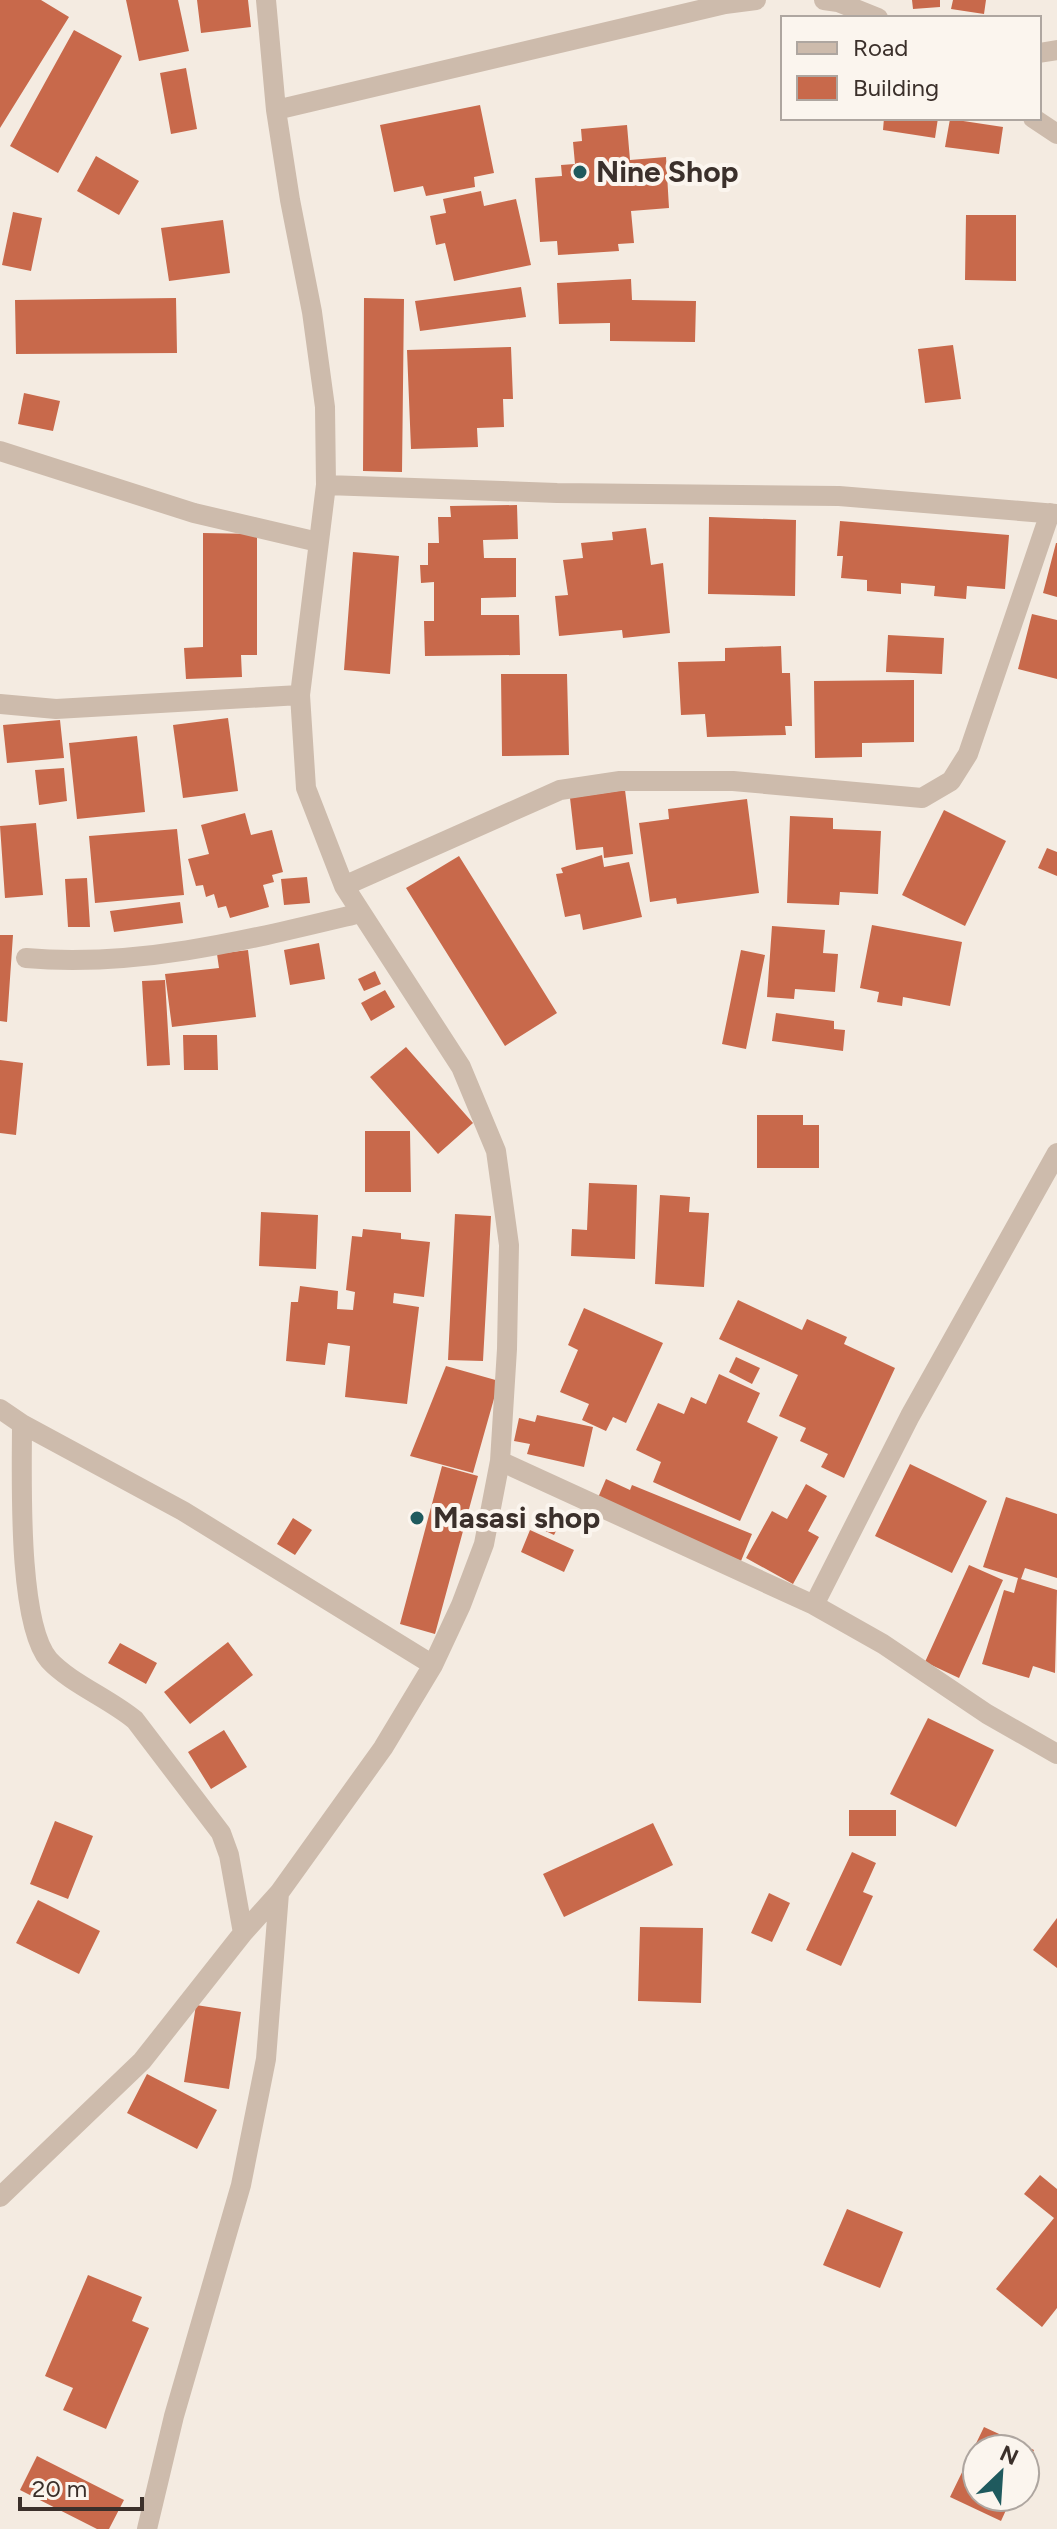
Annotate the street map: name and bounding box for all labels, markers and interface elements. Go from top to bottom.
legend [781,16,1041,120]
text: Road [853,33,908,62]
text: Building [853,73,939,102]
place label: Nine Shop [596,153,739,190]
marker: Nine Shop [571,163,589,181]
place label: Masasi shop [433,1499,600,1536]
marker: Masasi shop [408,1509,426,1527]
north arrow [961,2433,1041,2513]
text: N [996,2439,1023,2471]
scale bar [20,2461,142,2511]
text: 20 m [32,2474,87,2503]

